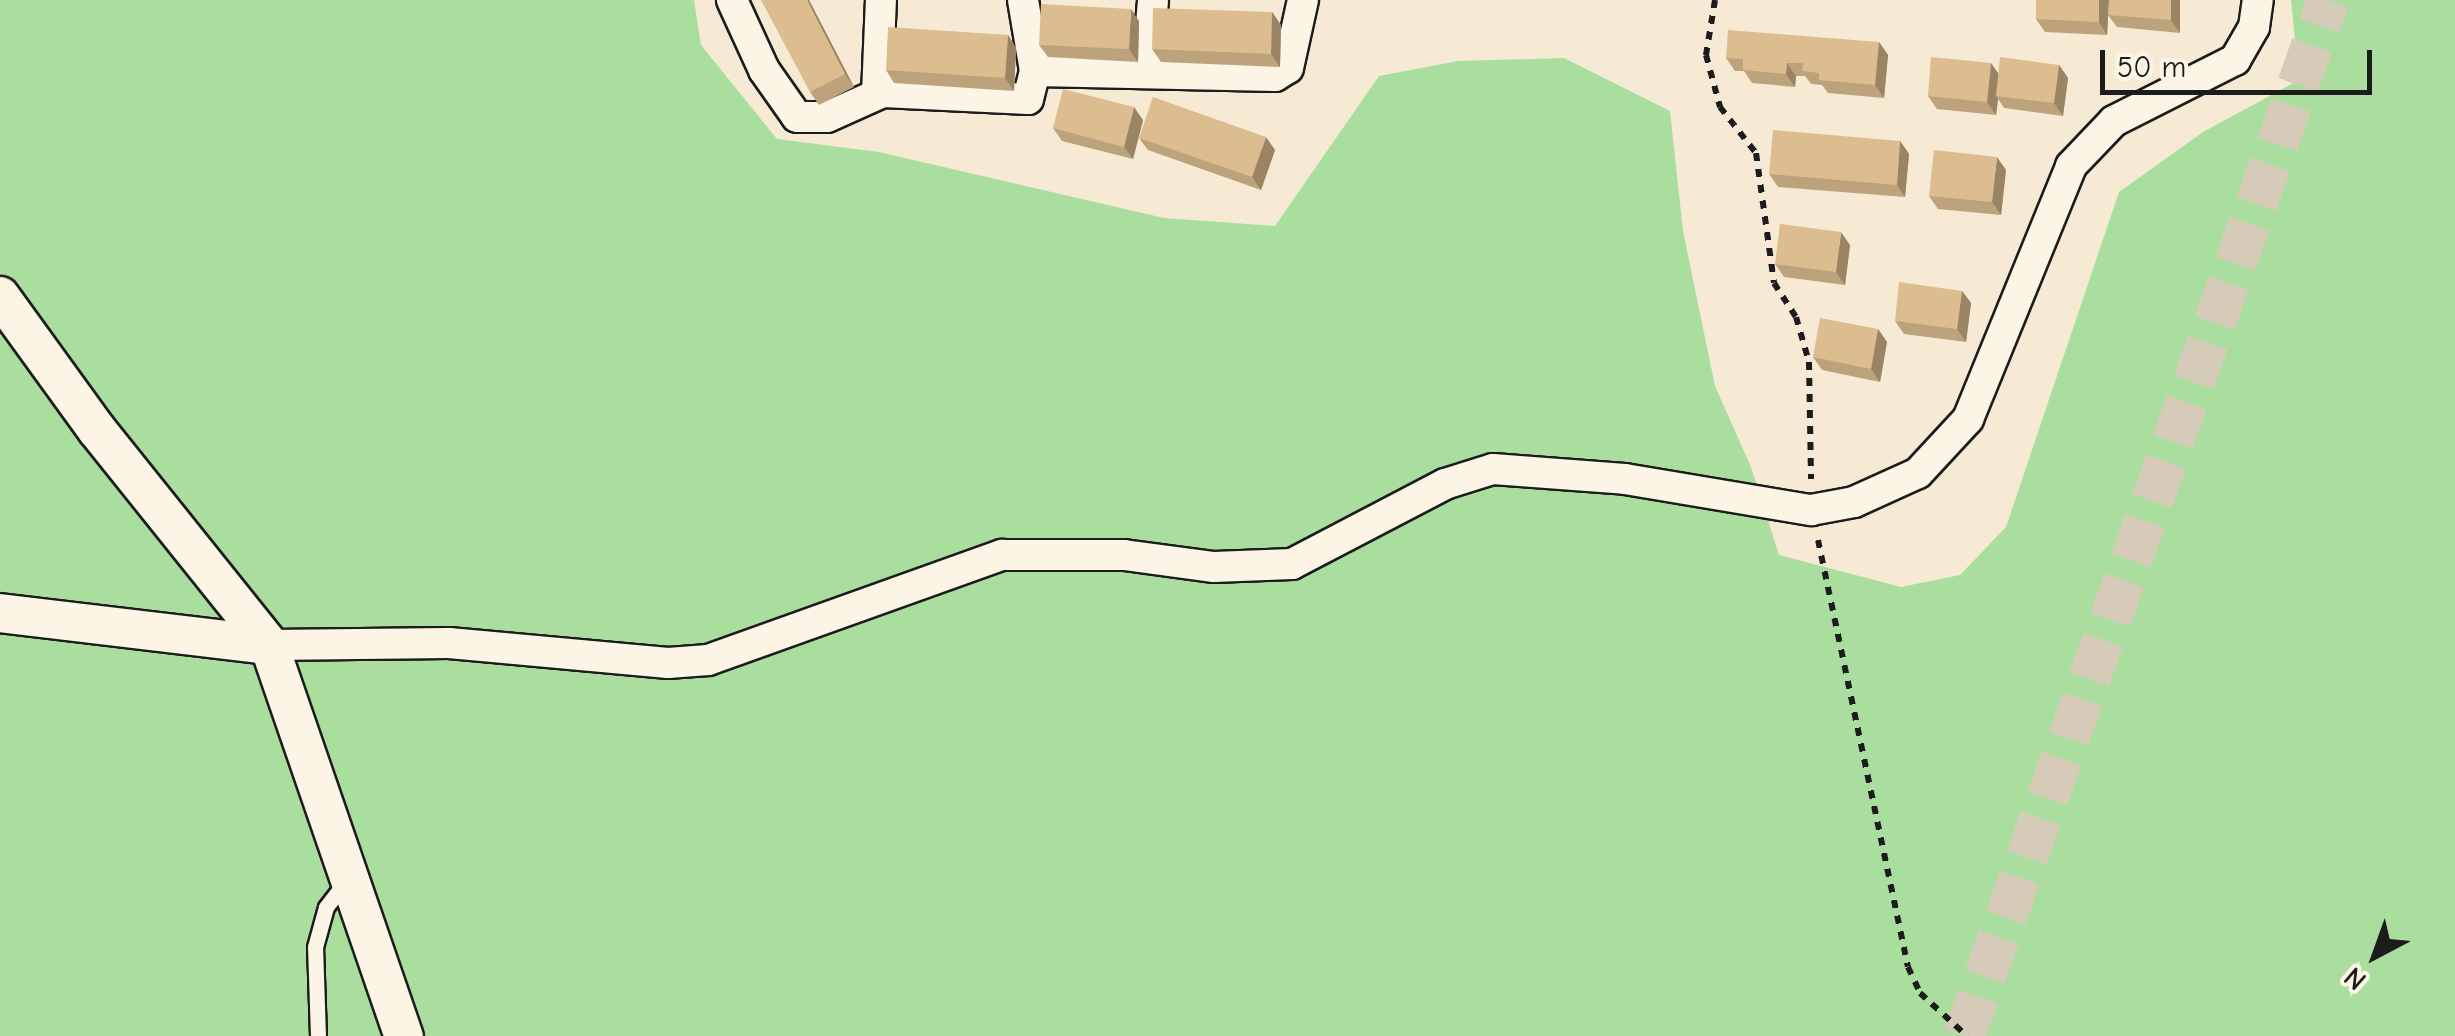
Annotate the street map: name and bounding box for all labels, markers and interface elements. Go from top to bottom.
scale bar [2105,30,2378,92]
text: 50 m [2117,50,2186,85]
north arrow [2325,906,2425,1006]
text: N [2338,961,2373,997]

